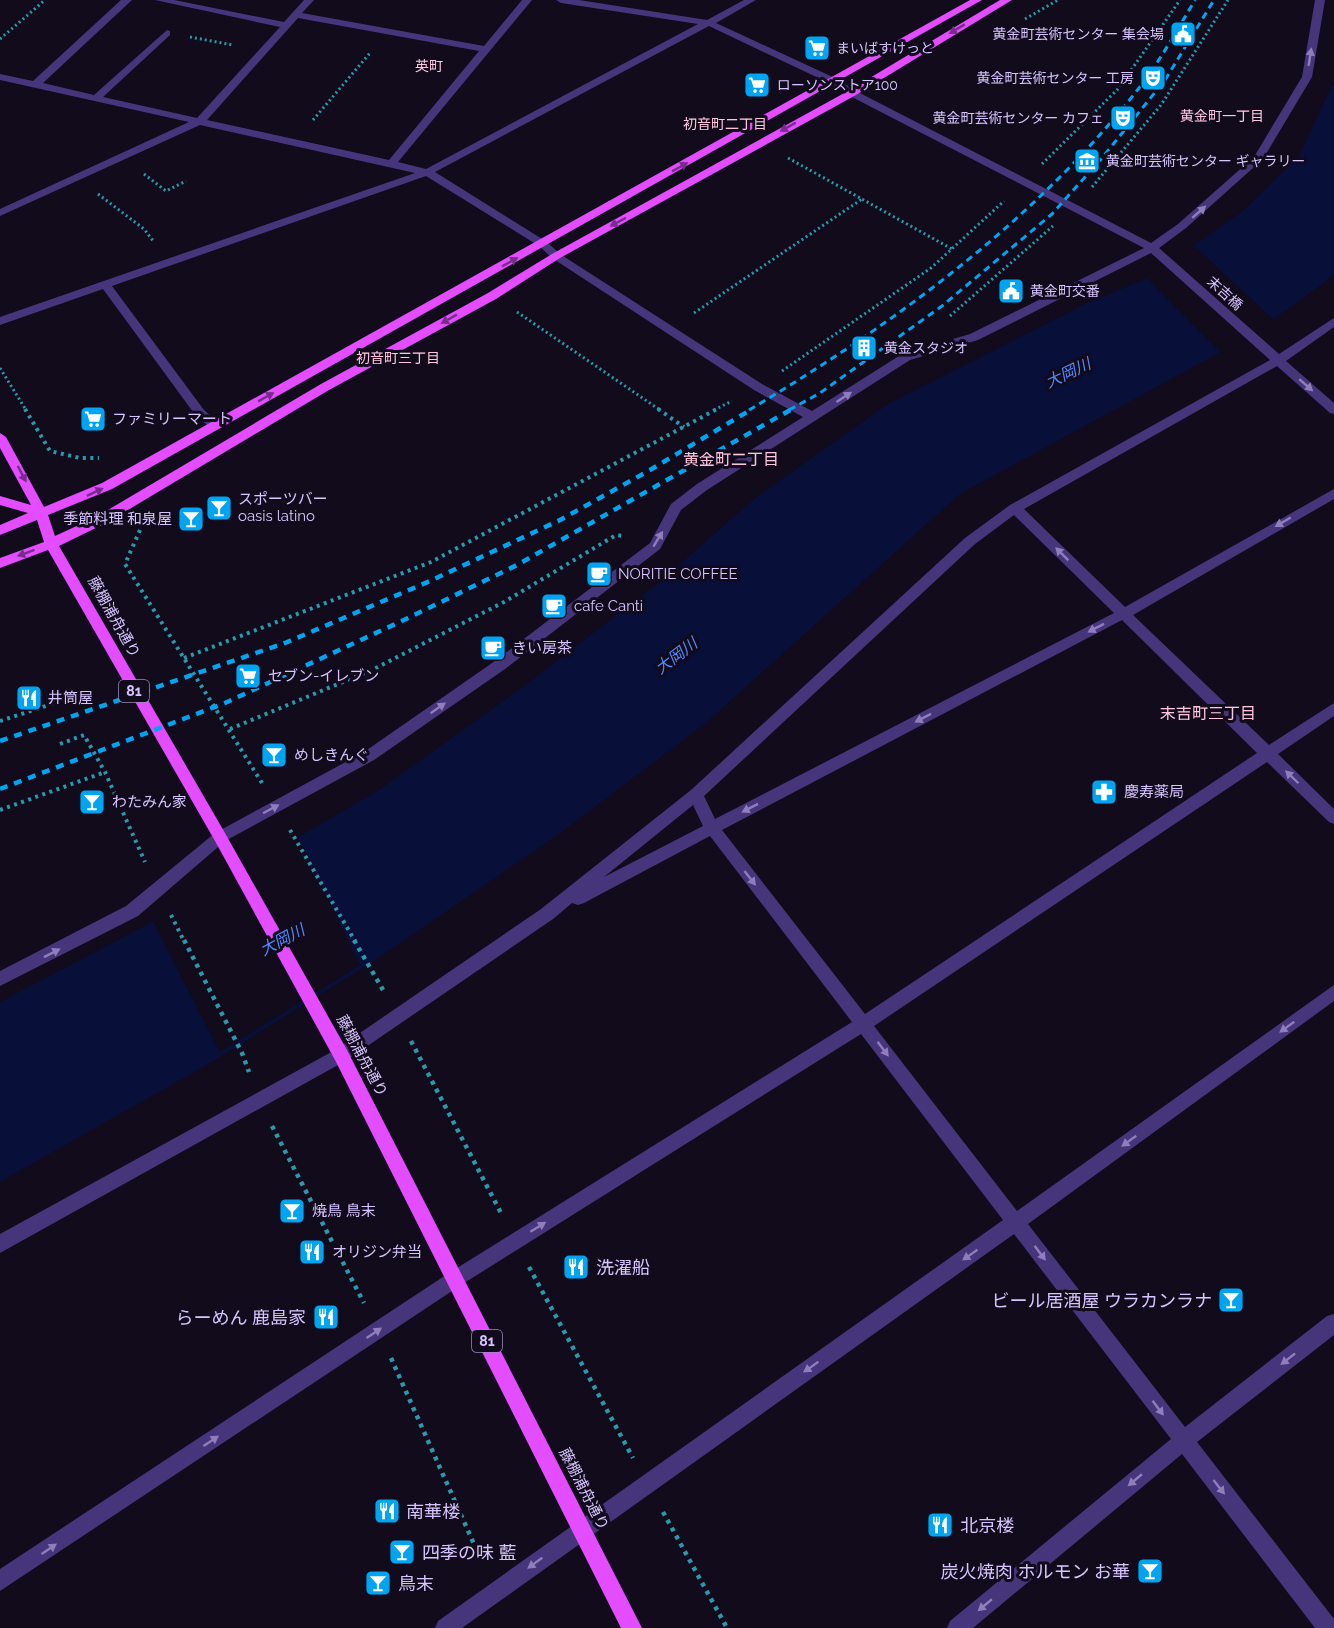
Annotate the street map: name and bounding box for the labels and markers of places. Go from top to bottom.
public building icon: 黄金町芸術センター 集会場 [1168,19,1198,49]
place label: 黄金町芸術センター 集会場 [992,26,1164,42]
supermarket icon: まいばすけっと [802,33,832,63]
place label: まいばすけっと [836,40,934,56]
theatre icon: 黄金町芸術センター 工房 [1138,63,1168,93]
supermarket icon: ローソンストア100 [742,70,772,100]
place label: 黄金町芸術センター 工房 [976,70,1134,86]
place label: ローソンストア100 [777,77,898,93]
theatre icon: 黄金町芸術センター カフェ [1108,103,1138,133]
place label: 黄金町芸術センター カフェ [932,110,1104,126]
museum icon: 黄金町芸術センター ギャラリー [1072,146,1102,176]
place label: 黄金町芸術センター ギャラリー [1106,153,1306,169]
public building icon: 黄金町交番 [996,276,1026,306]
place label: 黄金町交番 [1030,283,1100,299]
building icon: 黄金スタジオ [849,333,879,363]
place label: 黄金スタジオ [884,340,968,356]
supermarket icon: ファミリーマート [78,404,108,434]
place label: ファミリーマート [112,410,232,428]
place label: スポーツバー oasis latino [238,490,328,525]
bar icon: スポーツバー oasis latino [204,493,234,523]
bar icon: 季節料理 和泉屋 [176,504,206,534]
place label: 季節料理 和泉屋 [63,510,172,528]
cafe icon: NORITIE COFFEE [584,559,614,589]
place label: NORITIE COFFEE [618,565,738,583]
cafe icon: cafe Canti [539,591,569,621]
place label: cafe Canti [574,597,643,615]
cafe icon: きい房茶 [478,633,508,663]
place label: きい房茶 [512,639,572,657]
supermarket icon: セブン-イレブン [233,661,263,691]
place label: セブン-イレブン [268,667,379,685]
restaurant icon: 井筒屋 [14,683,44,713]
place label: 井筒屋 [48,689,93,707]
bar icon: めしきんぐ [259,740,289,770]
place label: めしきんぐ [294,746,369,764]
pharmacy icon: 慶寿薬局 [1089,777,1119,807]
place label: 慶寿薬局 [1124,783,1184,801]
bar icon: わたみん家 [77,787,107,817]
place label: わたみん家 [112,793,187,811]
bar icon: 焼鳥 鳥末 [277,1196,307,1226]
place label: 焼鳥 鳥末 [312,1202,376,1220]
restaurant icon: オリジン弁当 [297,1237,327,1267]
place label: オリジン弁当 [332,1243,422,1261]
restaurant icon: 洗濯船 [561,1252,591,1282]
place label: 洗濯船 [596,1257,650,1278]
bar icon: ビール居酒屋 ウラカンラナ [1216,1285,1246,1315]
place label: ビール居酒屋 ウラカンラナ [991,1290,1212,1311]
restaurant icon: らーめん 鹿島家 [311,1302,341,1332]
place label: らーめん 鹿島家 [175,1307,306,1328]
restaurant icon: 南華楼 [372,1496,402,1526]
place label: 南華楼 [406,1501,460,1522]
restaurant icon: 北京楼 [925,1510,955,1540]
place label: 北京楼 [960,1515,1014,1536]
bar icon: 四季の味 藍 [387,1537,417,1567]
place label: 四季の味 藍 [422,1542,517,1563]
bar icon: 炭火焼肉 ホルモン お華 [1135,1556,1165,1586]
place label: 炭火焼肉 ホルモン お華 [941,1561,1130,1582]
bar icon: 鳥末 [363,1568,393,1598]
place label: 鳥末 [398,1573,434,1594]

